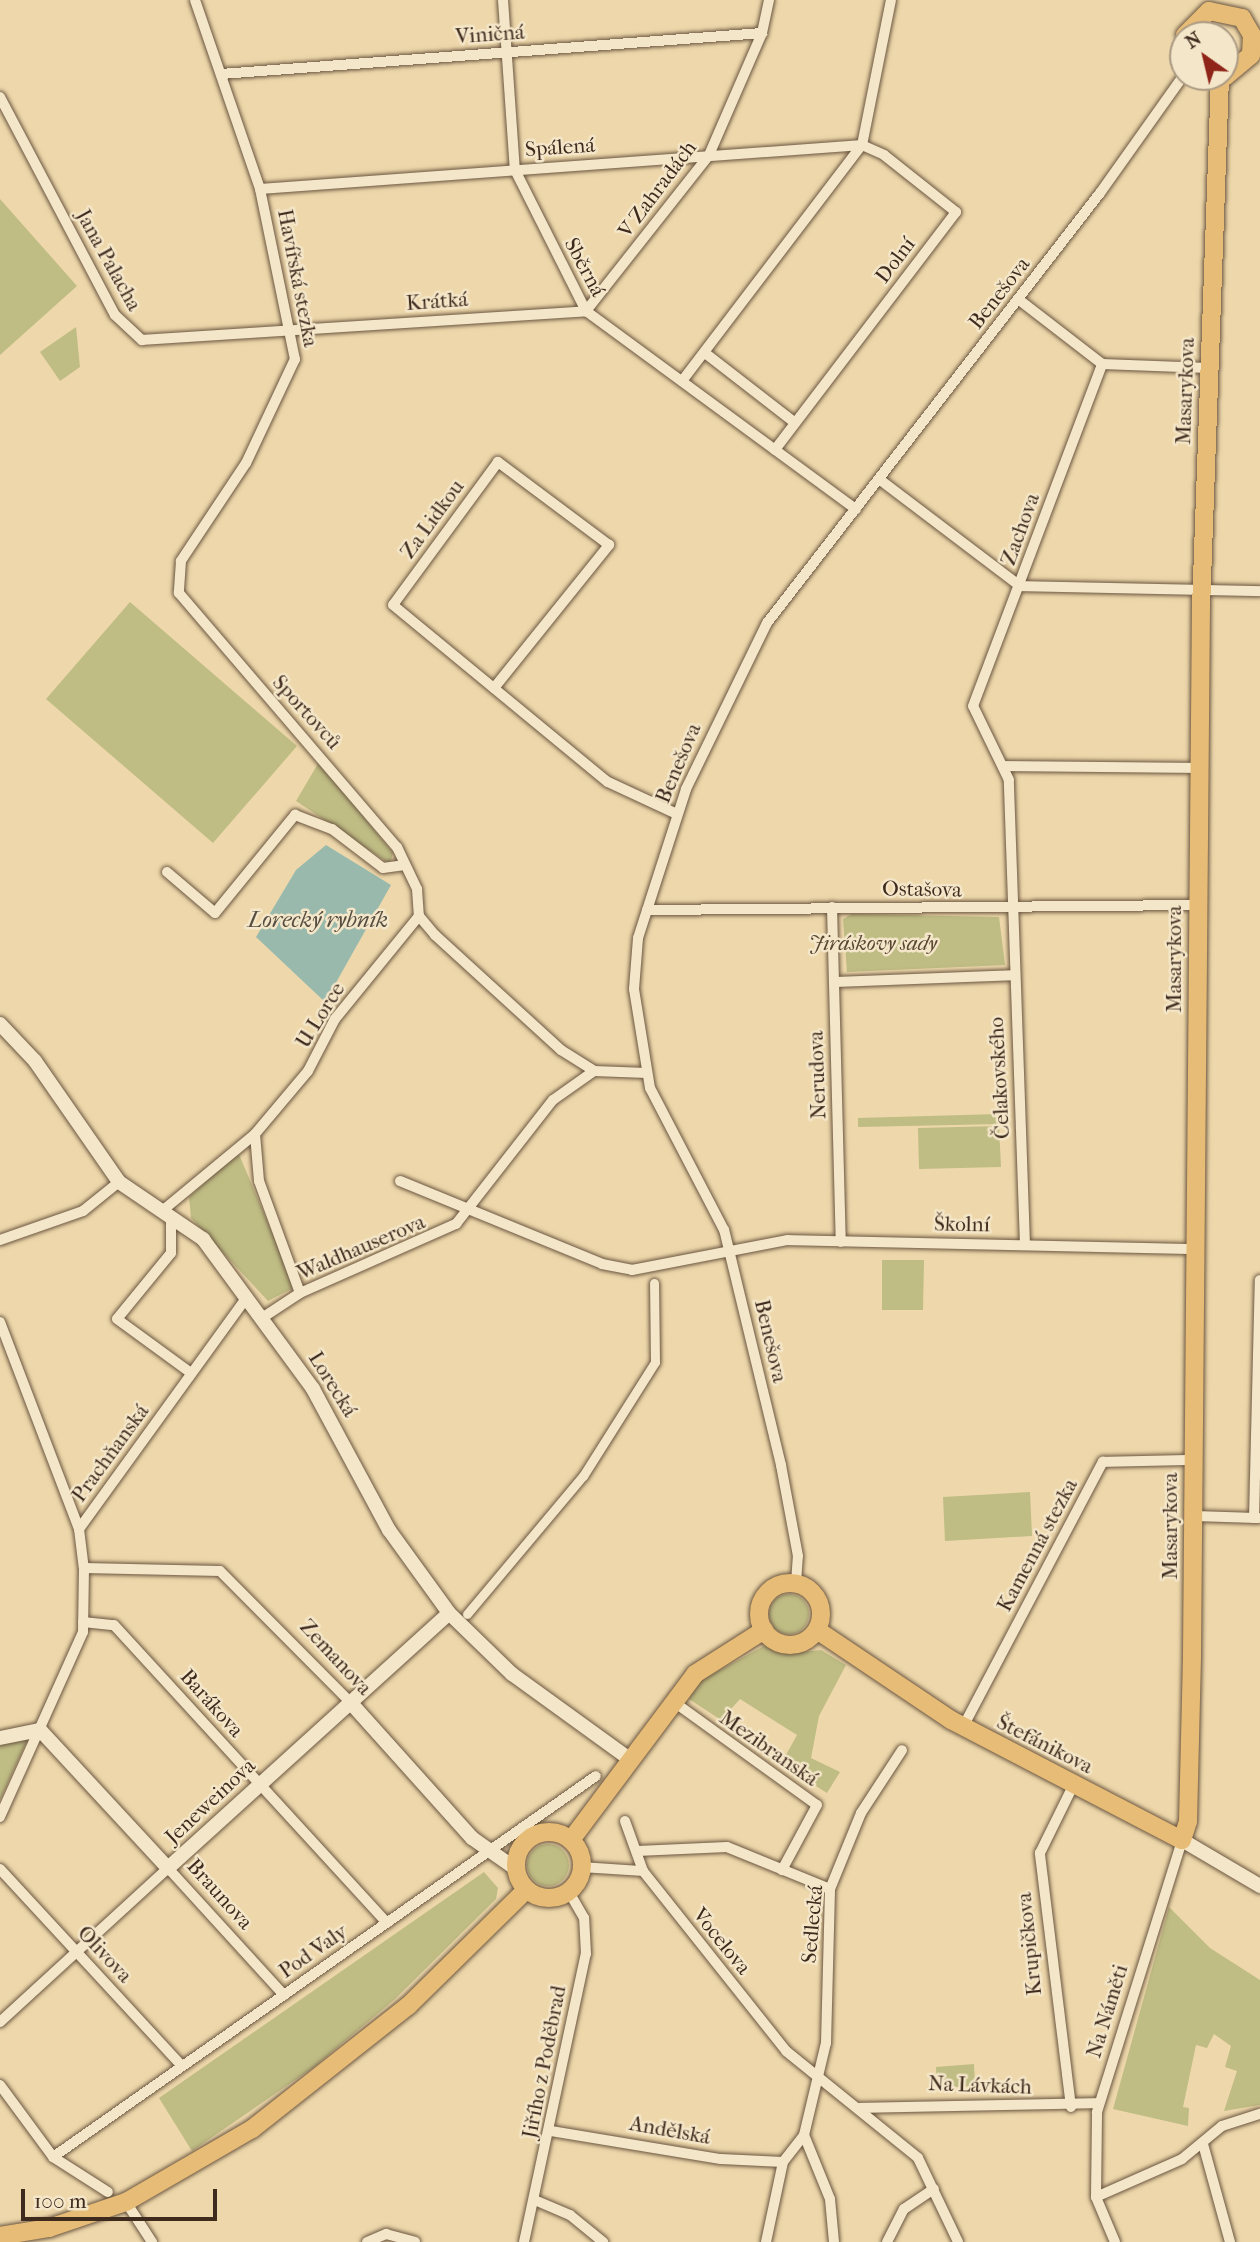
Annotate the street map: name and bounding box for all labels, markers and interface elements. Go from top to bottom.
street label: Viničná [455,19,525,49]
north arrow [1169,21,1239,91]
text: N [1181,27,1205,53]
street label: Spálená [524,132,596,162]
street label: V Zahradách [612,136,702,242]
street label: Jana Palacha [71,205,147,315]
street label: Havířská stezka [272,207,324,349]
street label: Dolní [870,232,920,288]
street label: Sběrná [559,233,611,301]
street label: Benešova [963,252,1035,334]
street label: Krátká [405,286,469,316]
street label: Masarykova [1171,337,1199,445]
street label: Za Lidkou [395,475,469,563]
street label: Zachova [995,489,1045,569]
street label: Sportovců [267,670,347,754]
street label: Benešova [650,719,706,807]
street label: Ostašova [882,876,962,902]
street label: Masarykova [1161,905,1187,1013]
water label: Lorecký rybník [248,906,388,934]
park label: Jiráskovy sady [809,930,937,956]
street label: U Lorce [290,978,350,1052]
street label: Čelakovského [983,1016,1015,1140]
street label: Nerudova [803,1030,831,1120]
street label: Waldhauserova [293,1209,429,1285]
street label: Školní [934,1211,990,1237]
street label: Benešova [749,1297,793,1385]
street label: Lorecká [303,1347,363,1421]
street label: Prachňanská [66,1399,154,1507]
street label: Masarykova [1157,1472,1183,1580]
street label: Kamenná stezka [991,1474,1083,1616]
street label: Zemanova [295,1614,377,1700]
street label: Barákova [175,1664,249,1742]
street label: Mezibranská [715,1705,823,1791]
street label: Štefánikova [993,1709,1097,1779]
street label: Jeneweinova [160,1753,260,1849]
street label: Braunova [182,1853,258,1935]
street label: Sedlecká [796,1884,828,1964]
street label: Krupičkova [1011,1891,1047,1997]
street label: Vocelova [687,1903,757,1979]
street label: Pod Valy [274,1918,352,1984]
street label: Olivova [72,1920,138,1988]
street label: Na Náměti [1081,1961,1133,2061]
street label: Jiřího z Poděbrad [517,1983,571,2141]
street label: Na Lávkách [928,2071,1032,2099]
street label: Andělská [628,2111,712,2149]
scale bar [24,2176,220,2220]
text: 100 m [34,2189,87,2213]

